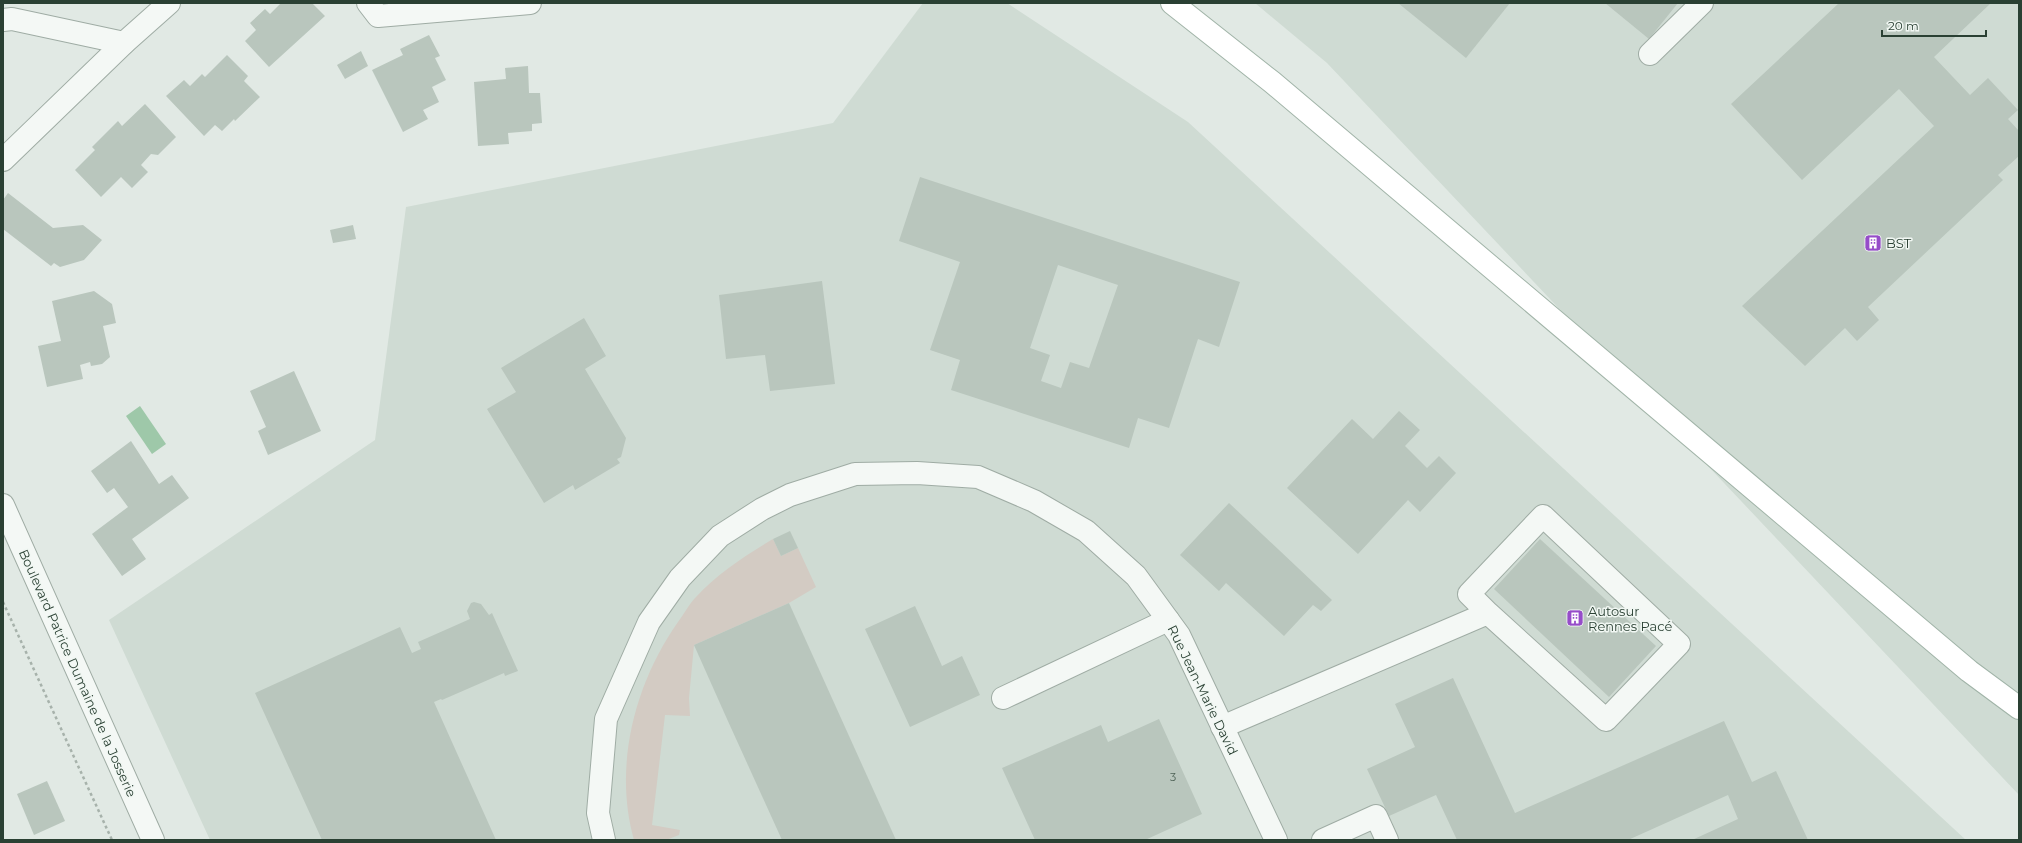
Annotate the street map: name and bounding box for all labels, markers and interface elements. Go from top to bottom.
scale bar [1882,12,1986,38]
text: 20 m [1888,18,1919,33]
building icon: BST [1863,233,1883,253]
place label: BST [1886,235,1912,251]
street label: Boulevard Patrice Dumaine de la Josserie [16,547,140,800]
place label: Autosur Rennes Pacé [1588,603,1672,634]
building icon: Autosur Rennes Pacé [1565,608,1585,628]
street label: Rue Jean-Marie David [1165,622,1241,758]
house number: 3 [1170,770,1176,784]

